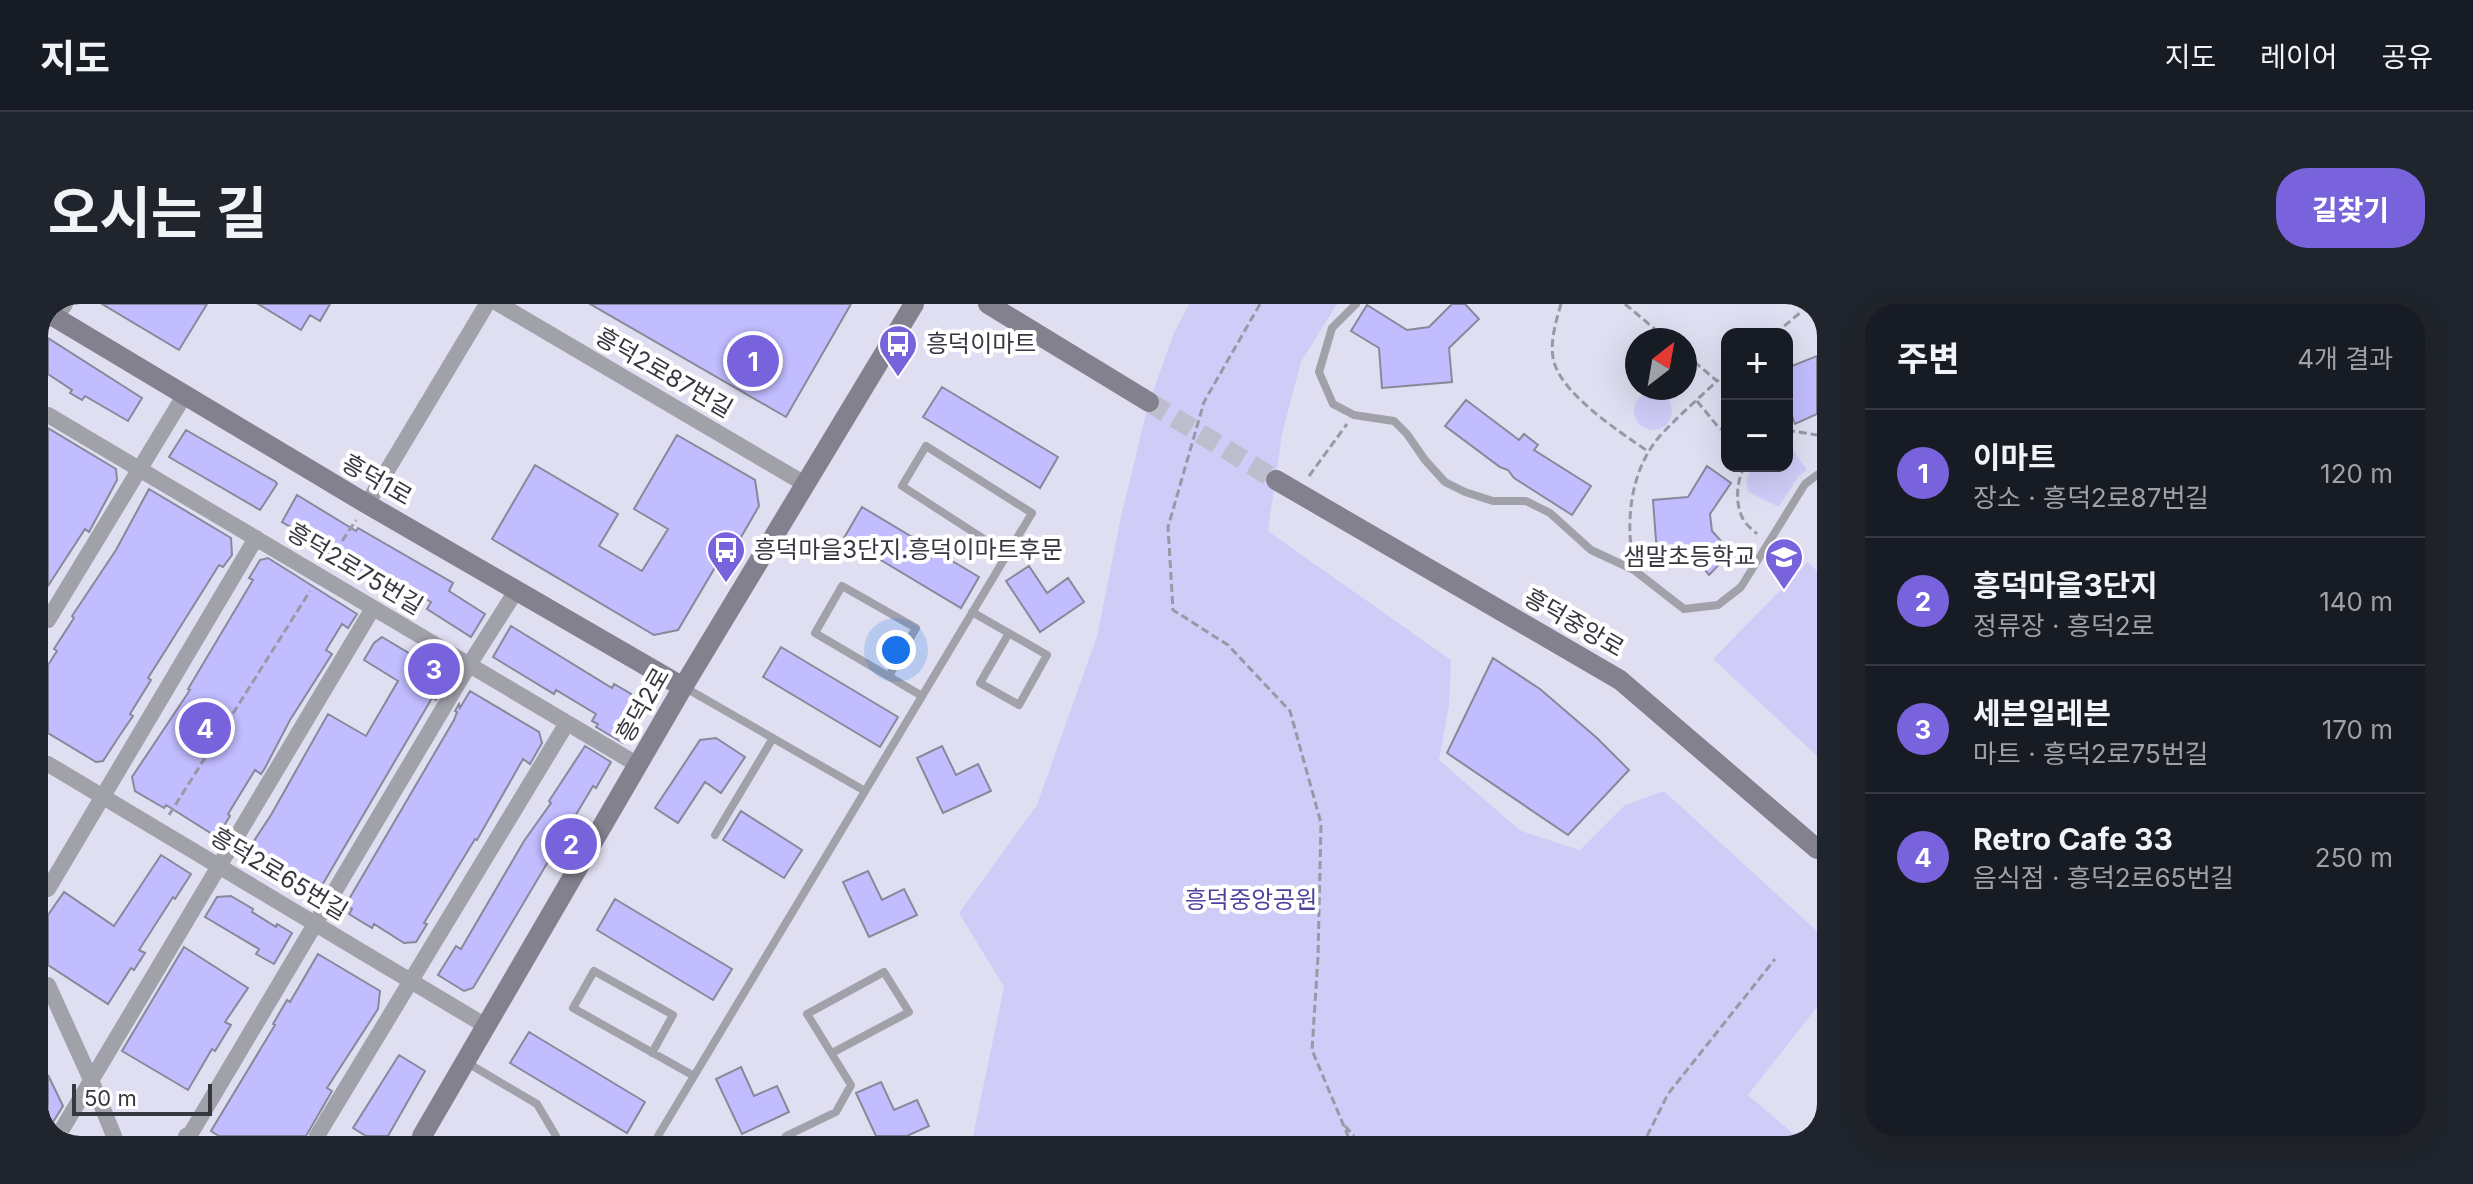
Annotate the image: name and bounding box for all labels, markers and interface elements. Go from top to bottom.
text: 지도 [40,35,110,81]
text: 지도 [2165,40,2216,74]
text: 레이어 [2260,40,2337,74]
text: 공유 [2381,40,2433,74]
button: 길찾기 [2276,168,2425,248]
text: 오시는 길 [48,179,267,247]
street label: 흥덕2로87번길 [591,322,738,423]
bus stop icon: 흥덕이마트 [877,323,919,378]
north arrow [1625,328,1697,400]
map controls [1721,328,1793,472]
button: + [1721,328,1793,400]
place label: 흥덕이마트 [926,329,1036,358]
pin: 1 [727,331,779,391]
text: 주변 [1897,338,1960,379]
text: 4개 결과 [2297,343,2393,374]
button: − [1721,400,1793,472]
text: 이마트 [1973,439,2056,475]
street label: 흥덕1로 [337,448,417,511]
text: 1 [1917,458,1929,489]
text: 120 m [2320,458,2393,489]
text: 장소 · 흥덕2로87번길 [1973,482,2209,513]
street label: 흥덕2로75번길 [282,517,428,620]
bus stop icon: 흥덕마을3단지.흥덕이마트후문 [705,529,747,584]
place label: 흥덕마을3단지.흥덕이마트후문 [754,535,1063,564]
school or university icon: 샘말초등학교 [1763,536,1805,591]
place label: 샘말초등학교 [1624,542,1756,571]
text: 흥덕마을3단지 [1973,567,2158,603]
street label: 흥덕중앙로 [1519,582,1629,663]
text: 2 [1915,586,1931,617]
text: 140 m [2319,586,2393,617]
text: 정류장 · 흥덕2로 [1973,610,2155,641]
your location [876,630,916,670]
pin: 3 [408,639,460,699]
street label: 흥덕2로 [610,662,675,747]
text: 세븐일레븐 [1973,695,2111,731]
pin: 4 [179,698,231,758]
text: 3 [1915,714,1931,745]
text: 170 m [2322,714,2393,745]
text: 마트 · 흥덕2로75번길 [1973,738,2209,769]
pin: 2 [545,814,597,874]
street label: 흥덕2로65번길 [206,821,353,926]
text: Retro Cafe 33 [1973,821,2173,857]
text: 4 [1914,842,1932,873]
text: 250 m [2315,842,2393,873]
text: 음식점 · 흥덕2로65번길 [1973,862,2234,893]
park label: 흥덕중앙공원 [1185,885,1317,914]
scale bar [72,1080,212,1116]
text: 50 m [84,1085,137,1111]

